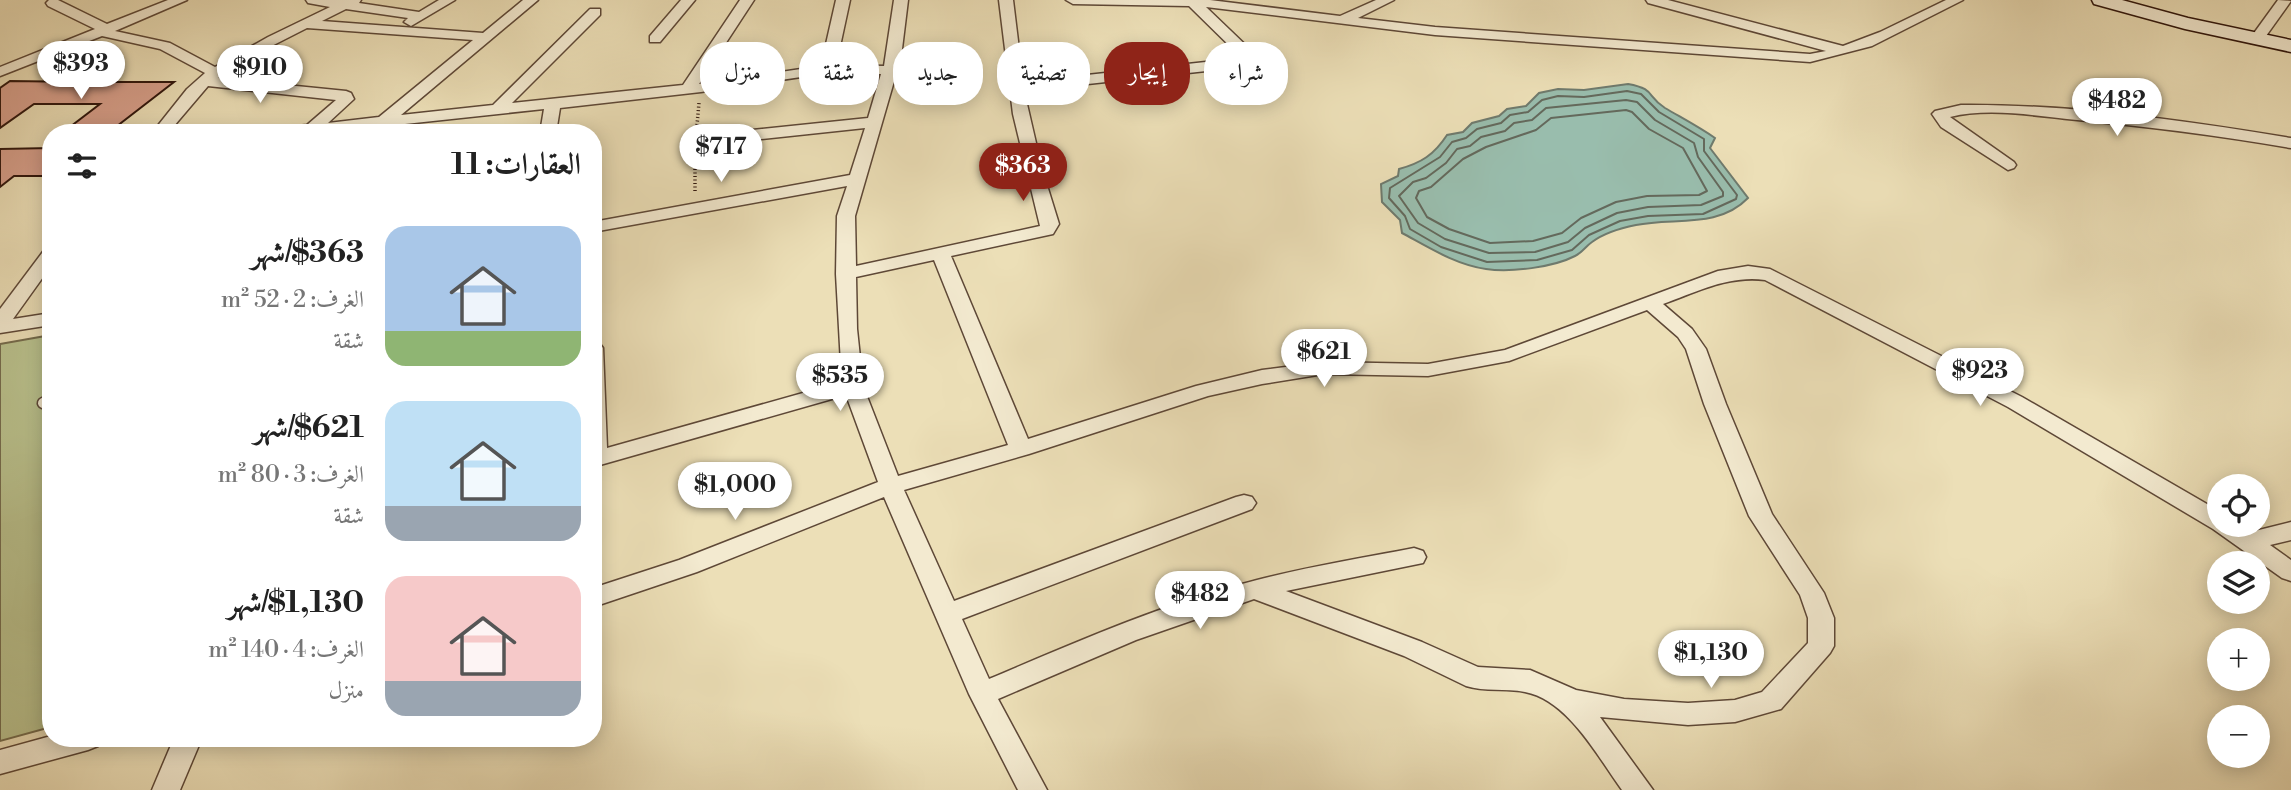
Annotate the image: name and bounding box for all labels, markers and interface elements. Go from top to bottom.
pin: $393 [40,42,122,101]
chip: منزل [700,42,785,105]
chip: شقة [799,42,879,105]
chip: جديد [893,42,983,105]
chip: تصفية [997,42,1090,105]
chip: إيجار [1104,42,1190,105]
chip: شراء [1204,42,1288,105]
pin: $910 [219,46,301,105]
text: $393 [53,50,109,78]
text: $910 [233,54,287,82]
pin: $482 [2076,78,2158,138]
text: $482 [2088,87,2146,115]
pin: $717 [680,124,762,184]
text: $717 [695,133,747,161]
pin: $363 [982,144,1064,203]
text: العقارات: 11 [451,146,581,184]
icon: filters [63,147,101,185]
text: $363 [995,152,1051,180]
text: $363/شهر [251,234,364,272]
icon: home [441,254,525,338]
text: الغرف: 2 · 52 m² [221,286,364,314]
text: شقة [334,327,364,355]
pin: $621 [1283,330,1365,389]
text: $621 [1297,338,1351,366]
pin: $923 [1939,348,2021,408]
pin: $535 [799,354,881,413]
text: $923 [1952,357,2008,385]
text: $535 [812,362,868,390]
text: $621/شهر [254,409,364,447]
icon: home [441,429,525,513]
text: الغرف: 3 · 80 m² [218,461,364,489]
pin: $1,000 [678,462,792,522]
text: $1,000 [694,471,776,499]
map controls [2207,474,2270,768]
button: locate [2207,474,2270,537]
text: شقة [334,502,364,530]
button: layers [2207,551,2270,614]
pin: $482 [1159,572,1241,631]
text: $482 [1171,580,1229,608]
text: $1,130/شهر [227,584,364,622]
icon: home [441,604,525,688]
button: + [2207,628,2270,691]
pin: $1,130 [1654,630,1768,690]
text: الغرف: 4 · 140 m² [208,636,364,664]
text: $1,130 [1674,639,1748,667]
text: منزل [329,677,364,705]
button: − [2207,705,2270,768]

